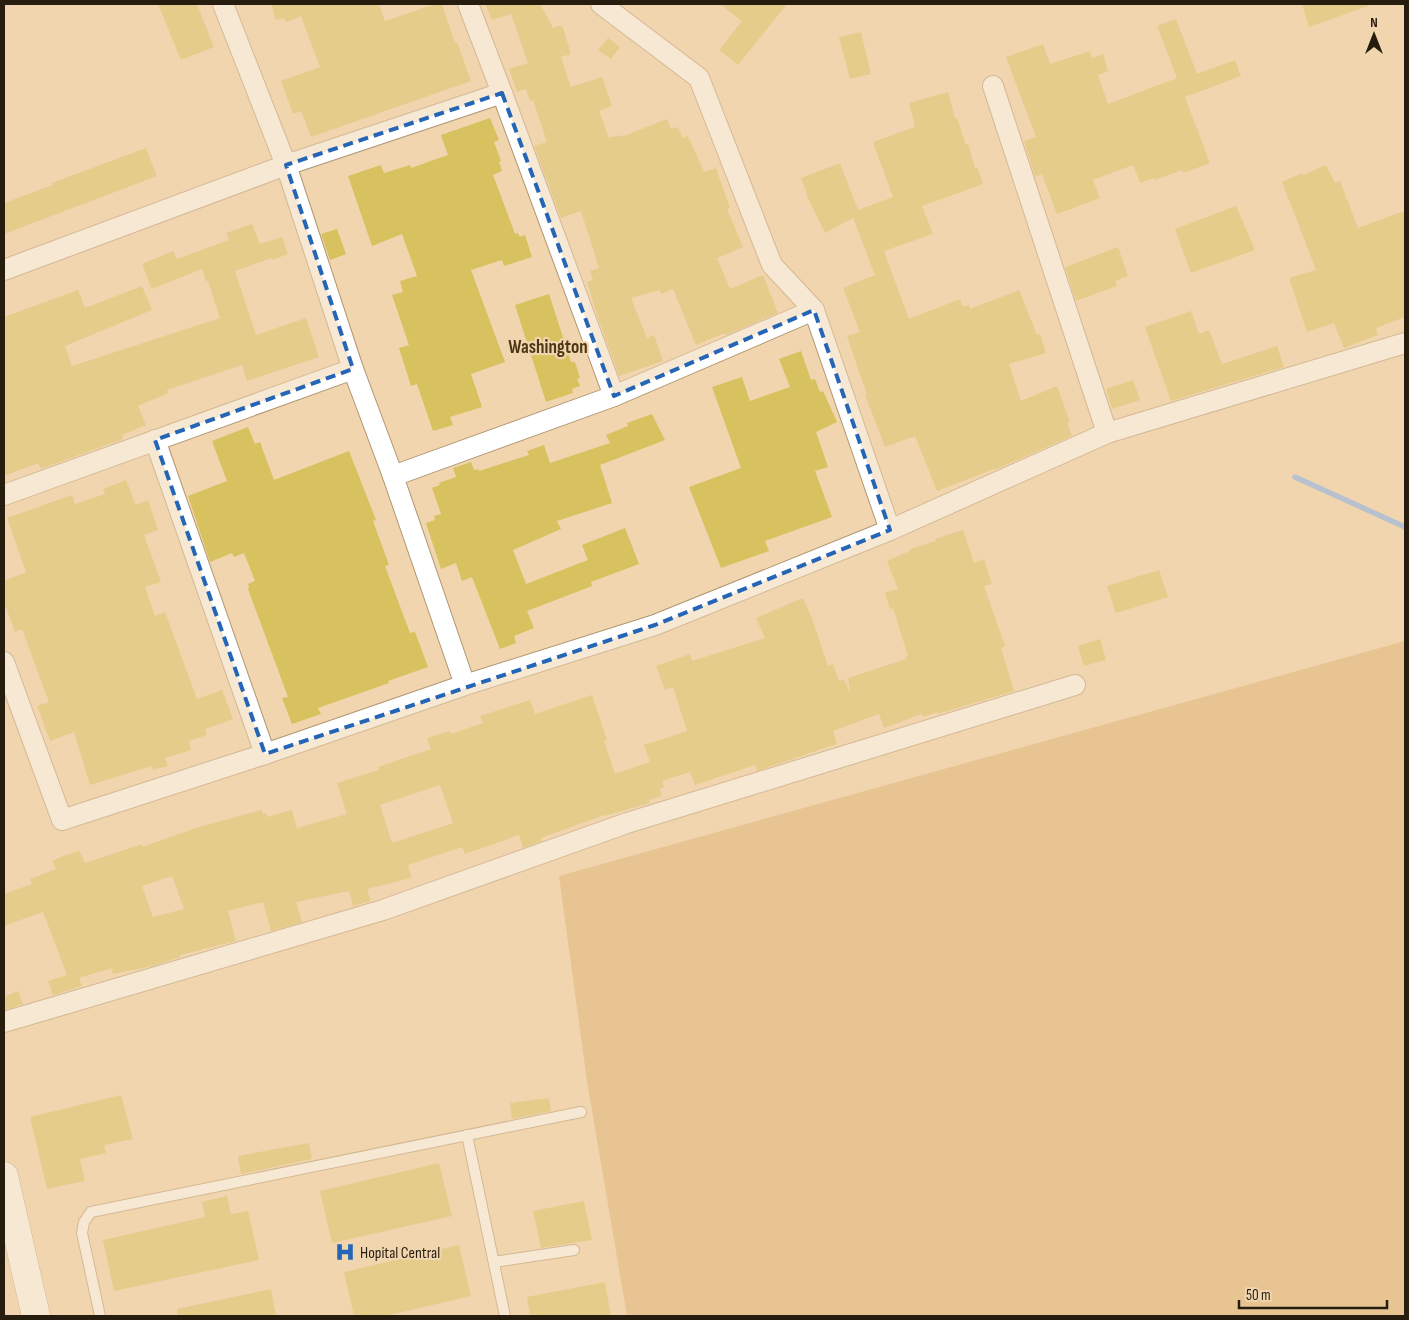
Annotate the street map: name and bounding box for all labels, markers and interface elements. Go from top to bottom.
north arrow [1349,10,1399,60]
text: N [1370,14,1378,31]
district label: Washington [508,336,588,359]
hospital icon: Hopital Central [334,1241,356,1263]
place label: Hopital Central [360,1244,440,1263]
scale bar [1239,1278,1386,1310]
text: 50 m [1246,1286,1271,1305]

